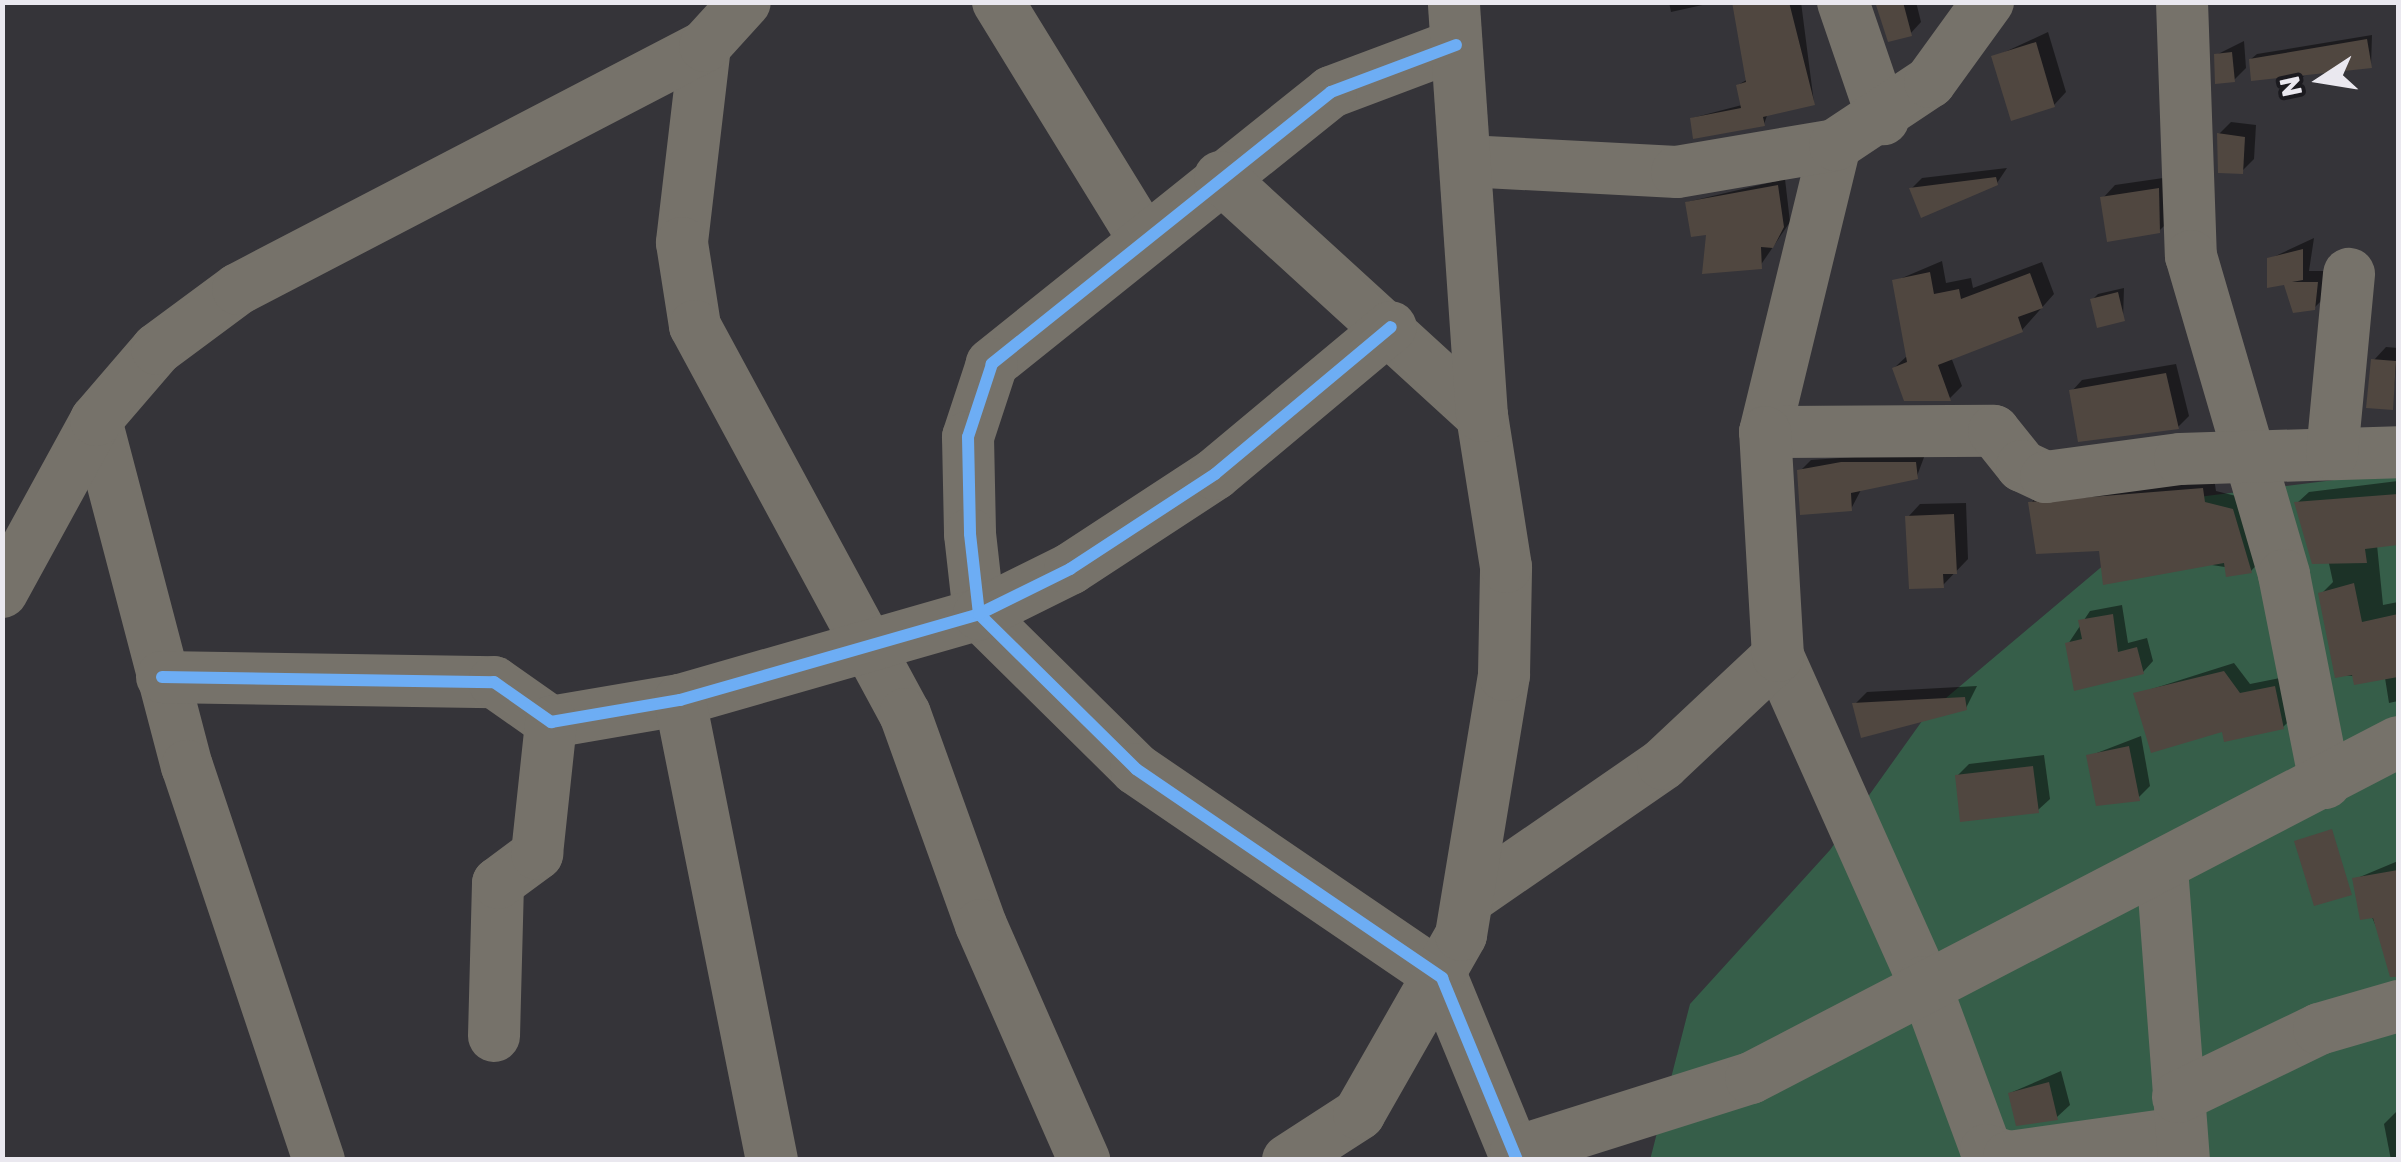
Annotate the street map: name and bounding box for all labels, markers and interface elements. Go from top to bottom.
north arrow [2271,30,2371,130]
text: N [2273,73,2309,100]

